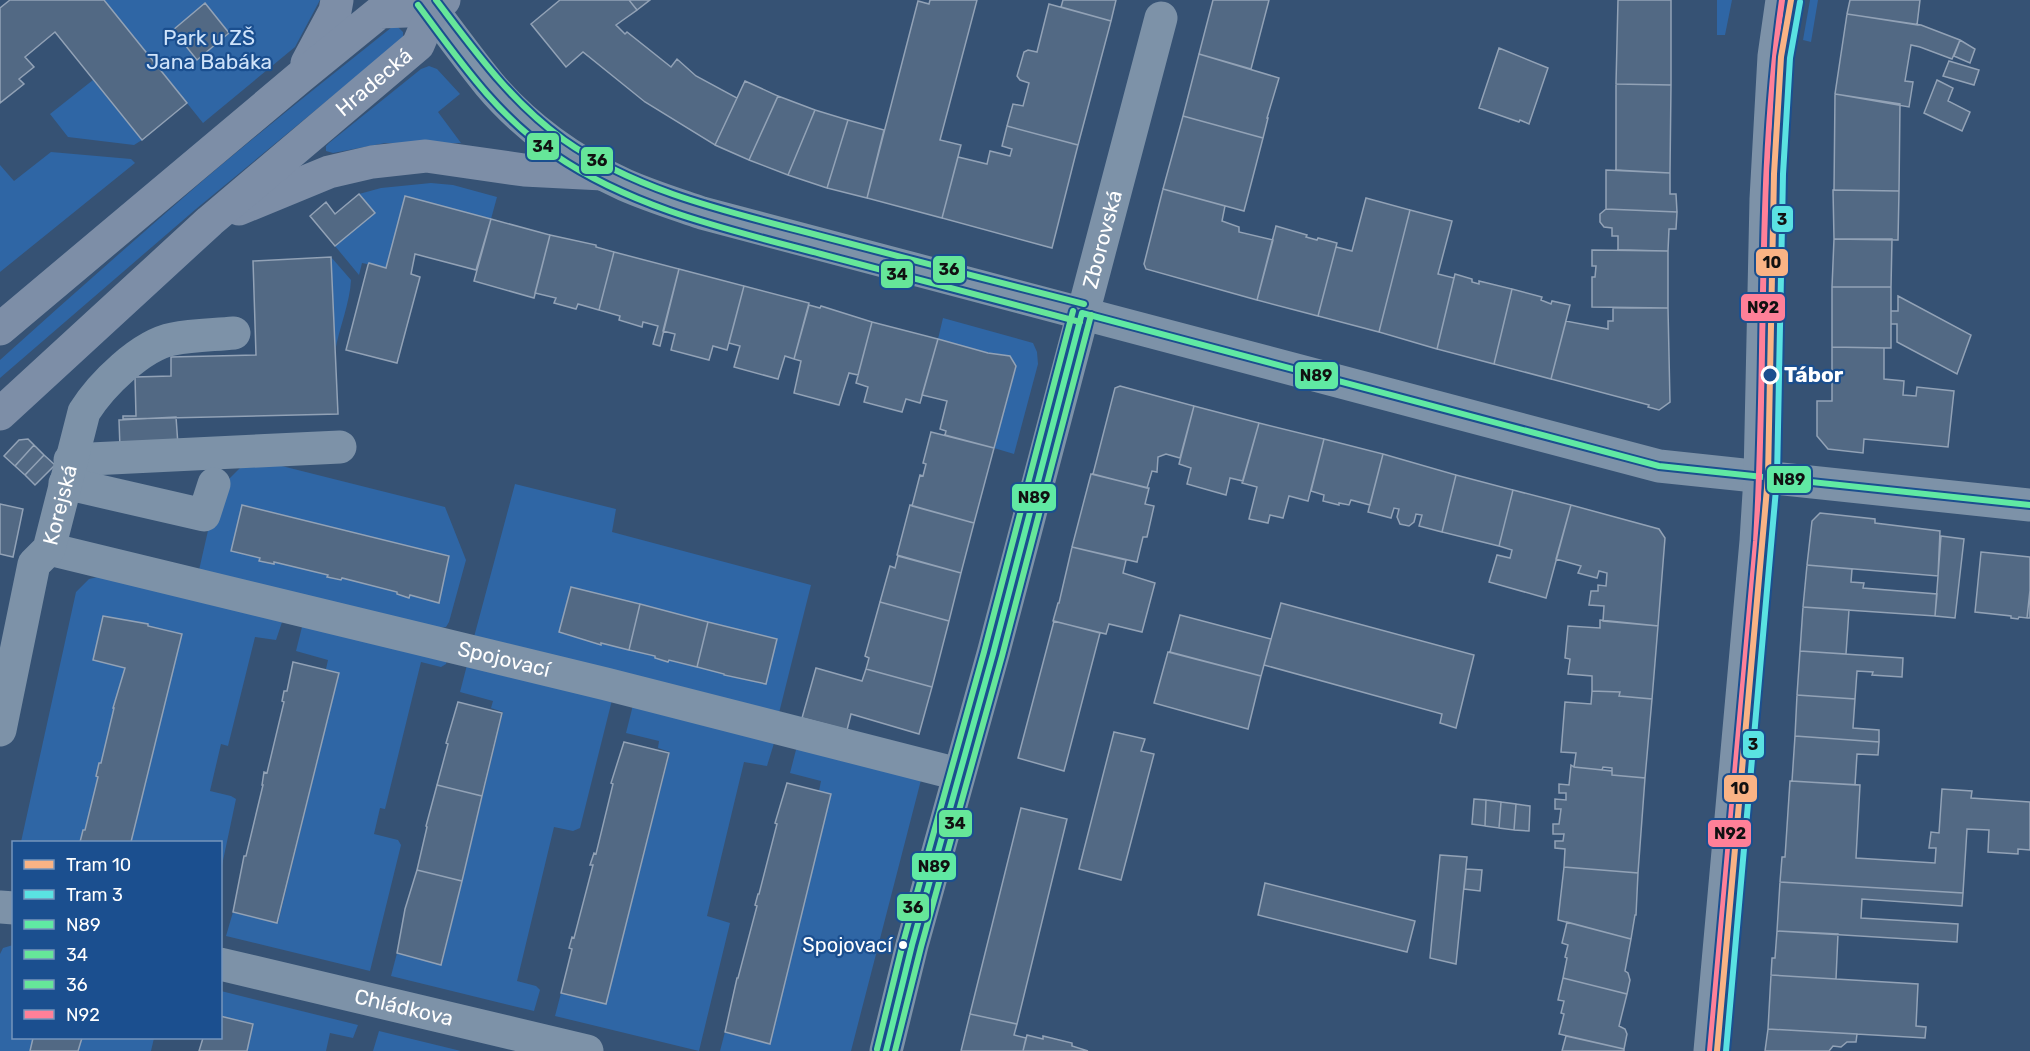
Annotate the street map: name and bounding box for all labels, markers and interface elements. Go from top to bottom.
park label: Park u ZŠ Jana Babáka [146,25,272,74]
street label: Hradecká [330,42,417,121]
line badge: 34 [526,132,560,161]
text: 34 [532,137,554,156]
line badge: 36 [580,146,614,175]
text: 36 [587,151,607,170]
street label: Zborovská [1077,187,1127,291]
line badge: 3 [1771,205,1794,233]
text: 3 [1777,210,1787,229]
line badge: 10 [1755,248,1789,277]
text: 10 [1763,253,1782,272]
line badge: 36 [932,255,966,284]
line badge: 34 [880,260,914,289]
text: 36 [939,260,959,279]
text: 34 [886,265,908,284]
line badge: N92 [1740,293,1786,322]
text: N92 [1747,298,1779,317]
line badge: N89 [1294,361,1339,390]
place label: Tábor [1784,362,1844,387]
text: N89 [1300,366,1332,385]
marker: Tábor [1761,366,1779,384]
street label: Korejská [37,462,82,548]
line badge: N89 [1766,465,1812,494]
text: N89 [1773,470,1805,489]
line badge: N89 [1011,483,1057,512]
text: N89 [1018,488,1050,507]
street label: Spojovací [455,636,554,682]
line badge: 3 [1742,730,1765,759]
text: 3 [1748,735,1758,754]
line badge: 10 [1723,774,1758,803]
text: 10 [1731,779,1750,798]
line badge: 34 [938,809,973,838]
text: 34 [944,814,966,833]
line badge: N92 [1707,819,1752,848]
text: N92 [1714,824,1746,843]
legend [12,841,222,1039]
line badge: N89 [911,852,957,881]
text: Tram 10 [66,854,131,876]
text: N89 [918,857,950,876]
text: Tram 3 [66,884,123,906]
line badge: 36 [896,893,930,922]
text: 36 [903,898,923,917]
text: N89 [66,914,101,936]
place label: Spojovací [802,933,893,957]
marker: Spojovací [897,939,909,951]
text: 34 [66,944,88,966]
text: 36 [66,974,88,996]
street label: Chládkova [352,983,456,1031]
text: N92 [66,1004,100,1026]

